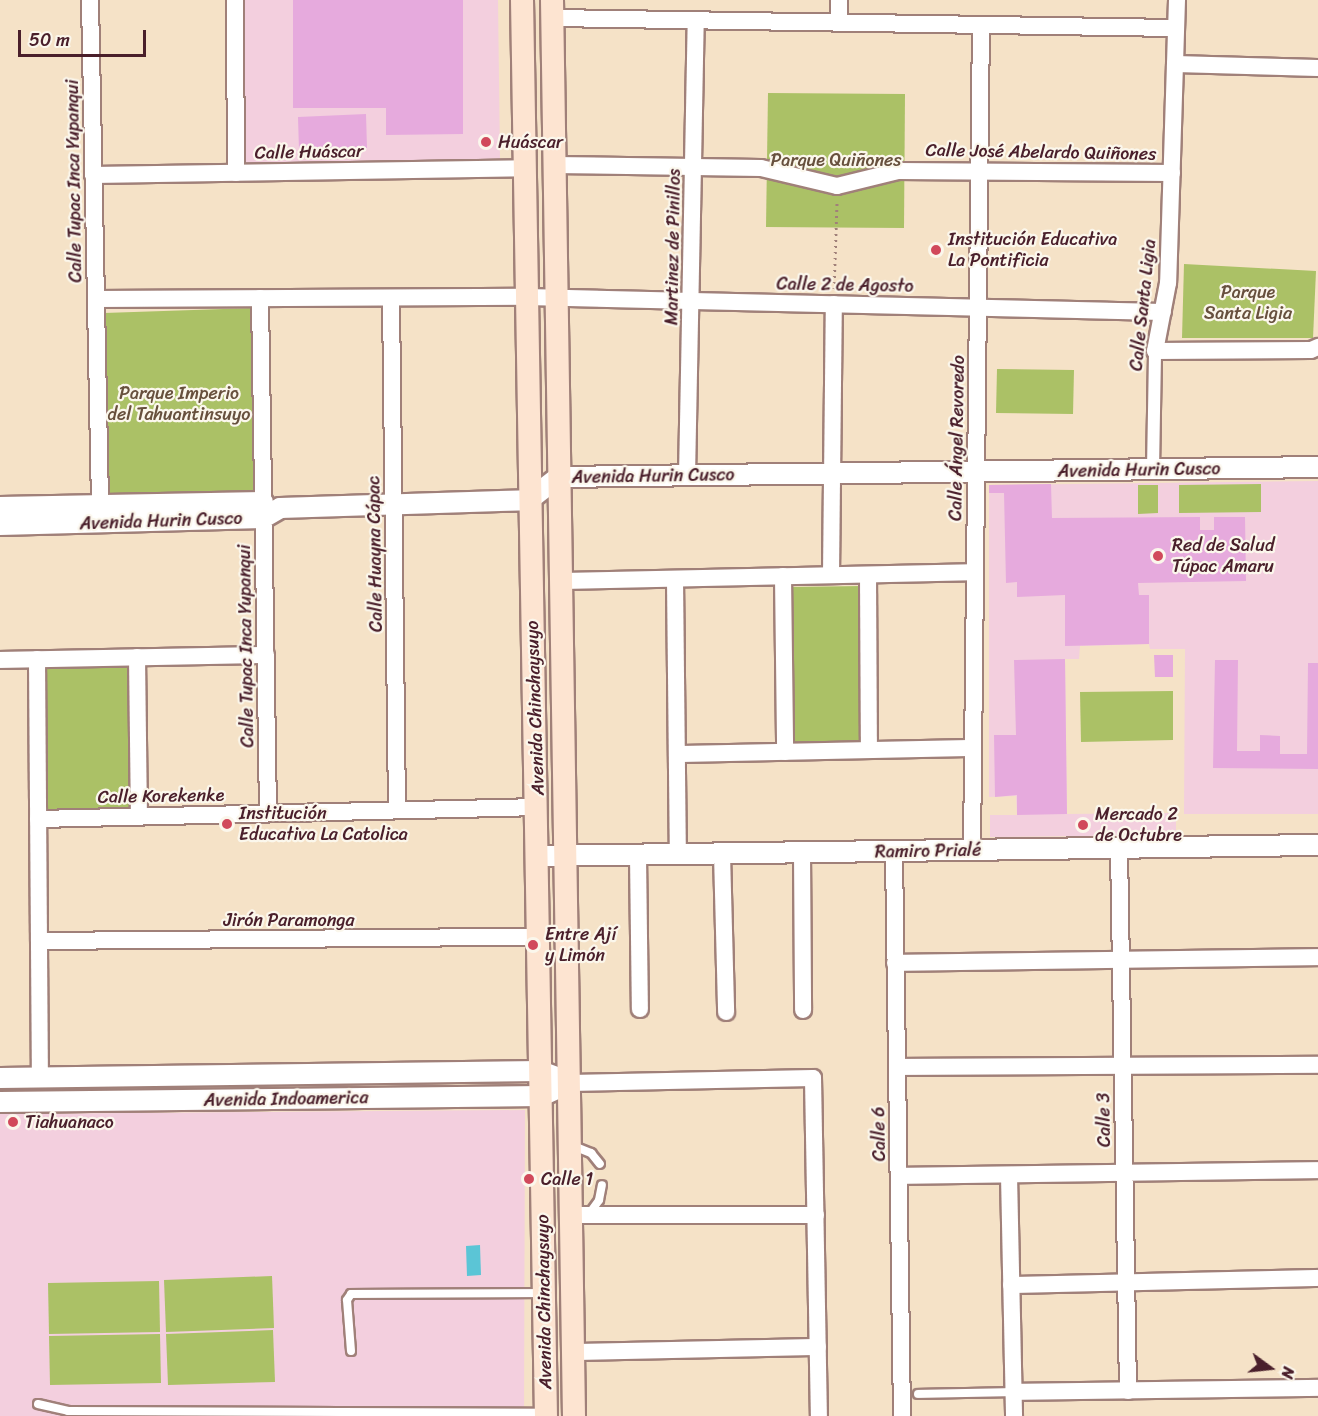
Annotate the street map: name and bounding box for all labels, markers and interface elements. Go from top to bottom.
scale bar [21,18,148,56]
text: 50 m [29,24,70,56]
street label: Calle Tupac Inca Yupanqui [61,79,87,283]
place label: Huáscar [498,131,563,153]
marker: Huáscar [479,135,493,149]
street label: Calle José Abelardo Quiñones [925,139,1157,165]
street label: Calle Huáscar [254,140,364,164]
park label: Parque Quiñones [770,149,902,171]
street label: Martinez de Pinillos [661,168,685,326]
place label: Institución Educativa La Pontificia [948,229,1117,272]
street label: Calle Santa Ligia [1125,238,1161,372]
marker: Institución Educativa La Pontificia [929,243,943,257]
street label: Calle 2 de Agosto [776,273,914,297]
park label: Parque Santa Ligia [1204,282,1292,324]
street label: Calle Ángel Revoredo [945,355,969,521]
park label: Parque Imperio del Tahuantinsuyo [108,383,250,426]
street label: Avenida Hurin Cusco [1057,458,1221,482]
street label: Avenida Hurin Cusco [571,464,735,488]
street label: Calle Huayna Cápac [363,476,387,632]
street label: Avenida Hurin Cusco [79,507,243,535]
place label: Red de Salud Túpac Amaru [1172,535,1274,578]
street label: Calle Tupac Inca Yupanqui [233,544,259,748]
marker: Red de Salud Túpac Amaru [1149,547,1167,565]
street label: Avenida Chinchaysuyo [521,620,549,796]
street label: Calle Korekenke [97,784,225,808]
place label: Institución Educativa La Catolica [239,803,408,846]
place label: Mercado 2 de Octubre [1095,804,1183,846]
marker: Institución Educativa La Catolica [220,817,234,831]
marker: Mercado 2 de Octubre [1076,818,1090,832]
street label: Ramiro Prialé [875,839,981,863]
street label: Jirón Paramonga [223,909,355,931]
place label: Entre Ají y Limón [545,924,616,966]
marker: Entre Ají y Limón [526,938,540,952]
street label: Avenida Indoamerica [203,1087,369,1111]
street label: Calle 3 [1093,1093,1115,1147]
street label: Calle 6 [868,1106,890,1162]
place label: Tiahuanaco [25,1111,114,1133]
marker: Tiahuanaco [6,1115,20,1129]
place label: Calle 1 [541,1168,593,1190]
marker: Calle 1 [522,1172,536,1186]
street label: Avenida Chinchaysuyo [532,1214,556,1390]
north arrow [1240,1338,1300,1398]
text: N [1272,1364,1303,1382]

